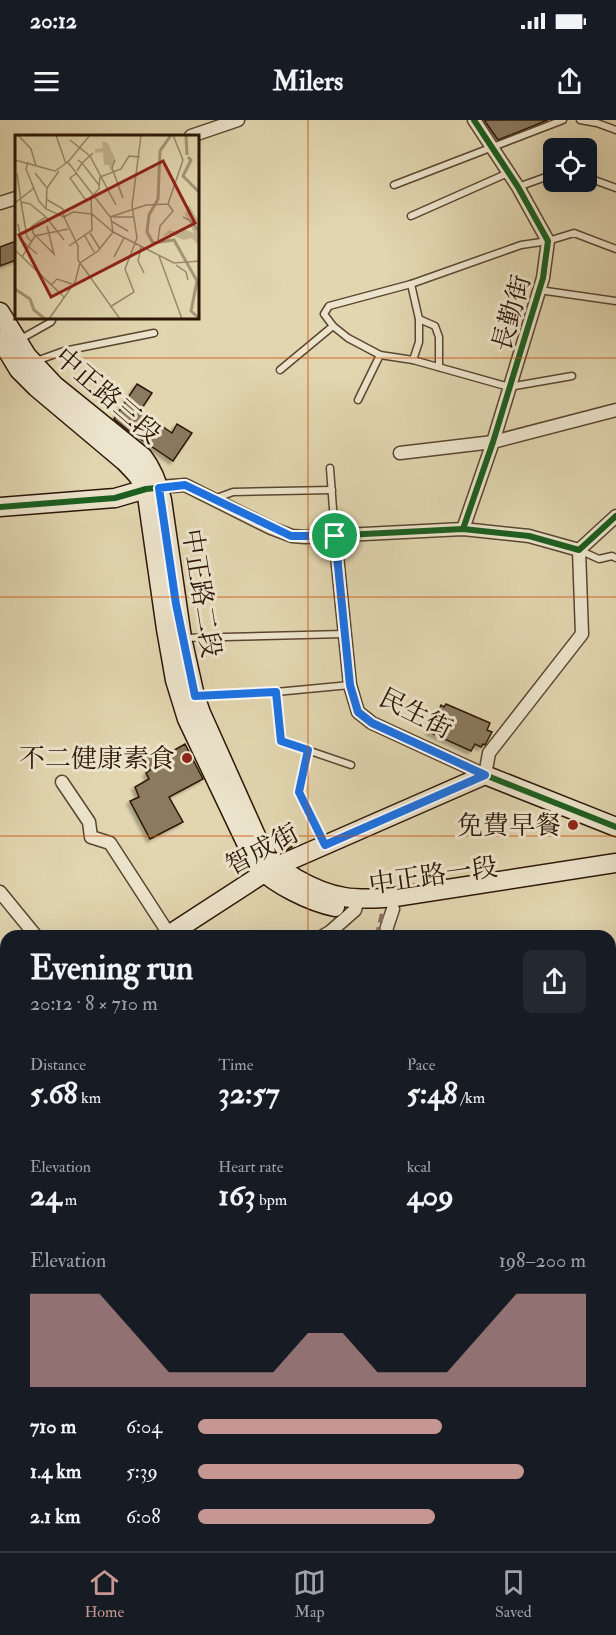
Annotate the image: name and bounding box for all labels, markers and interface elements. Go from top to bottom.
text: 20:12 [30,7,77,35]
icon: menu [30,65,63,98]
text: Milers [273,65,343,98]
icon: share [553,65,586,98]
inset map [15,135,200,320]
map controls [543,138,597,192]
button: locate [543,138,597,192]
street label: 長勤街 [486,271,538,355]
street label: 中正路三段 [48,341,167,450]
pin [309,510,360,561]
icon: arrive [318,519,351,552]
street label: 中正路二段 [175,526,227,660]
street label: 民生街 [374,682,458,746]
place label: 不二健康素食 [19,743,175,775]
marker: 不二健康素食 [180,751,194,765]
place label: 免費早餐 [457,810,561,842]
street label: 智成街 [221,817,304,882]
marker: 免費早餐 [566,818,580,832]
street label: 中正路一段 [367,851,500,901]
text: Evening run [30,948,193,989]
button: share [523,950,586,1013]
text: 20:12 · 8 × 710 m [30,991,158,1016]
text: Distance [30,1055,86,1075]
text: Time [218,1055,253,1075]
text: Pace [407,1055,435,1075]
text: 5.68 [30,1075,78,1112]
text: 32:57 [218,1075,279,1112]
text: 5:48 [407,1075,458,1112]
text: km [78,1088,101,1108]
text: /km [458,1088,485,1108]
text: Elevation [30,1157,91,1177]
text: Heart rate [218,1157,283,1177]
text: kcal [407,1157,431,1177]
text: 24 [30,1177,61,1214]
text: 163 [218,1177,256,1214]
text: 409 [407,1177,454,1214]
text: m [61,1190,77,1210]
text: bpm [256,1190,287,1210]
text: Elevation [30,1248,106,1273]
text: 198–200 m [499,1248,586,1273]
text: 710 m [30,1414,76,1439]
text: 6:04 [126,1414,162,1439]
text: 1.4 km [30,1459,81,1484]
text: 5:39 [126,1459,158,1484]
text: 2.1 km [30,1504,80,1529]
text: 6:08 [126,1504,161,1529]
tab: Home [84,1566,124,1622]
tab: Map [293,1566,326,1622]
tab: Saved [495,1566,532,1622]

